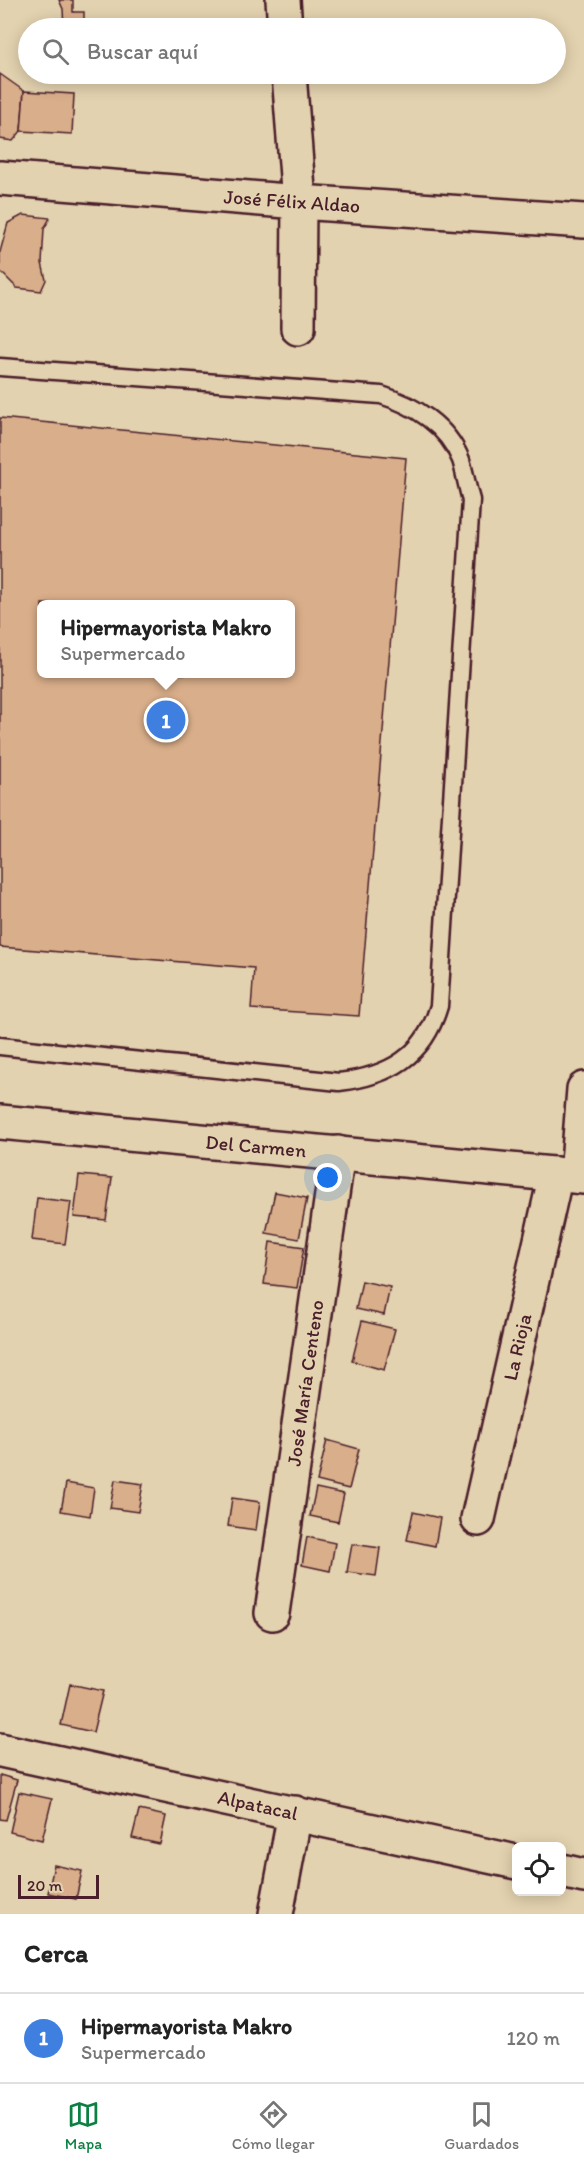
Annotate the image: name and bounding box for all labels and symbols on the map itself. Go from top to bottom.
street label: José Félix Aldao [223,184,361,218]
pin: 1 [146,698,186,742]
street label: Del Carmen [205,1130,307,1162]
your location [313,1163,342,1192]
street label: José María Centeno [281,1298,329,1468]
street label: La Rioja [498,1311,536,1383]
street label: Alpatacal [216,1785,301,1825]
scale bar [18,1872,99,1900]

